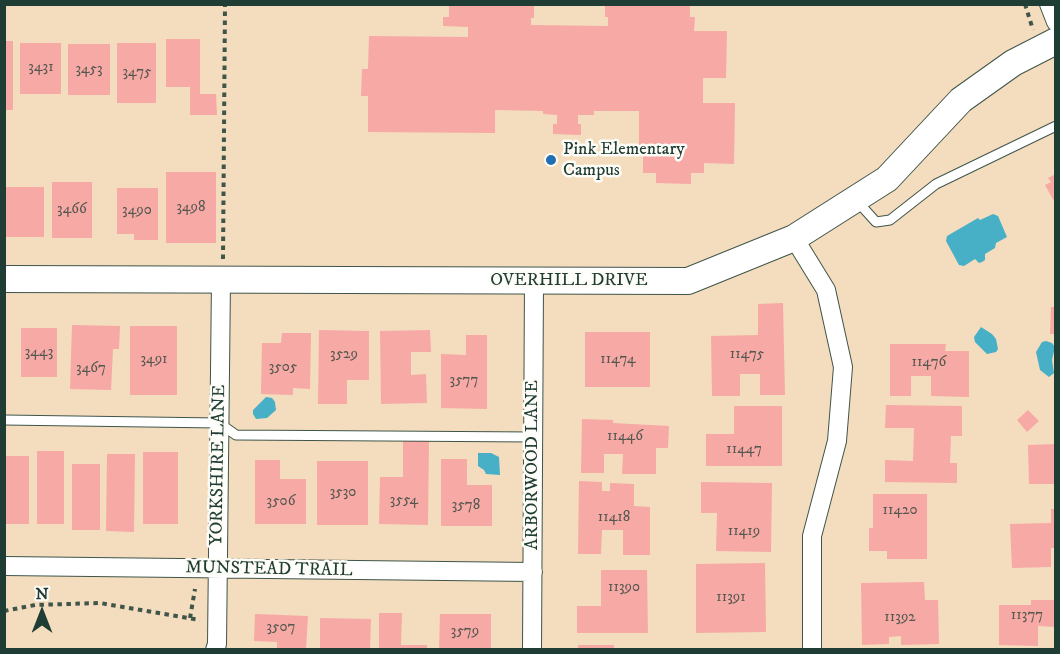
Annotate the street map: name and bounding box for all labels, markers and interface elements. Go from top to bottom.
house number: 3431 [28,59,54,77]
house number: 3453 [75,61,103,79]
house number: 3475 [122,64,152,82]
place label: Pink Elementary Campus [563,139,685,182]
marker: Pink Elementary Campus [544,153,558,167]
house number: 3498 [176,199,206,217]
house number: 3466 [57,201,87,219]
house number: 3490 [122,202,152,220]
street label: OVERHILL DRIVE [490,270,648,292]
house number: 3443 [25,344,53,362]
house number: 3529 [330,346,358,364]
house number: 11475 [730,346,764,364]
house number: 3491 [140,351,168,369]
house number: 11474 [600,351,636,369]
house number: 11476 [912,354,946,372]
house number: 3505 [269,359,297,377]
house number: 3467 [76,360,106,378]
house number: 3577 [450,372,478,390]
street label: ARBORWOOD LANE [522,380,544,550]
street label: YORKSHIRE LANE [207,384,231,546]
house number: 11446 [607,428,643,446]
house number: 11447 [726,441,762,459]
house number: 3530 [330,484,356,502]
house number: 3554 [390,492,418,510]
house number: 3506 [267,493,295,511]
house number: 3578 [452,497,480,515]
house number: 11420 [882,502,918,520]
house number: 11418 [598,509,630,527]
house number: 11419 [728,523,760,541]
street label: MUNSTEAD TRAIL [185,558,353,582]
house number: 11390 [608,579,640,597]
north arrow [12,582,72,642]
text: N [35,584,49,604]
house number: 11391 [716,589,746,607]
house number: 11377 [1011,607,1043,625]
house number: 11392 [884,609,916,627]
house number: 3507 [266,619,296,637]
house number: 3579 [451,623,479,641]

